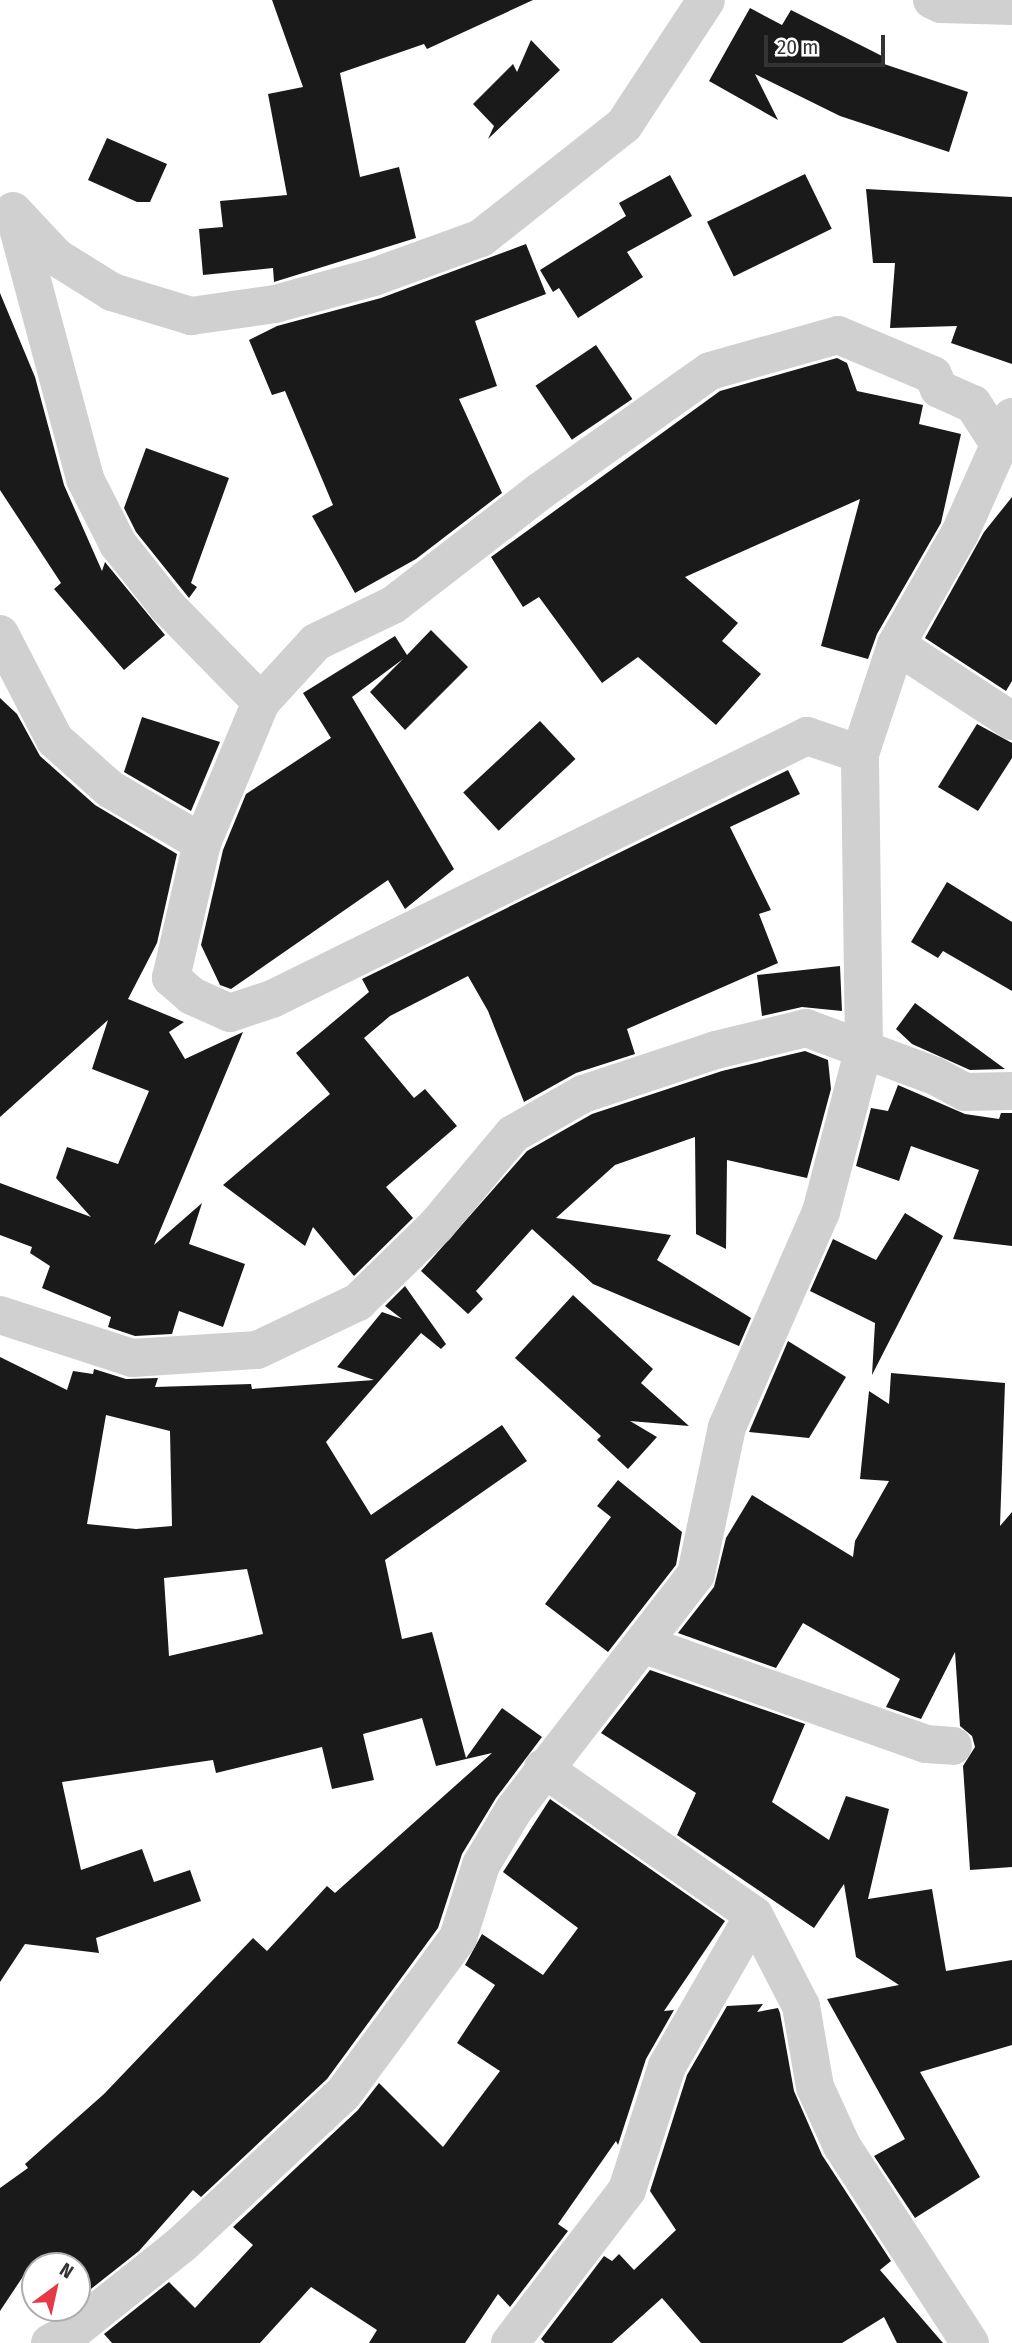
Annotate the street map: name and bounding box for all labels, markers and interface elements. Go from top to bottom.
scale bar [767,21,888,65]
text: 20 m [777,34,818,60]
north arrow [21,2252,91,2322]
text: N [56,2258,78,2283]

